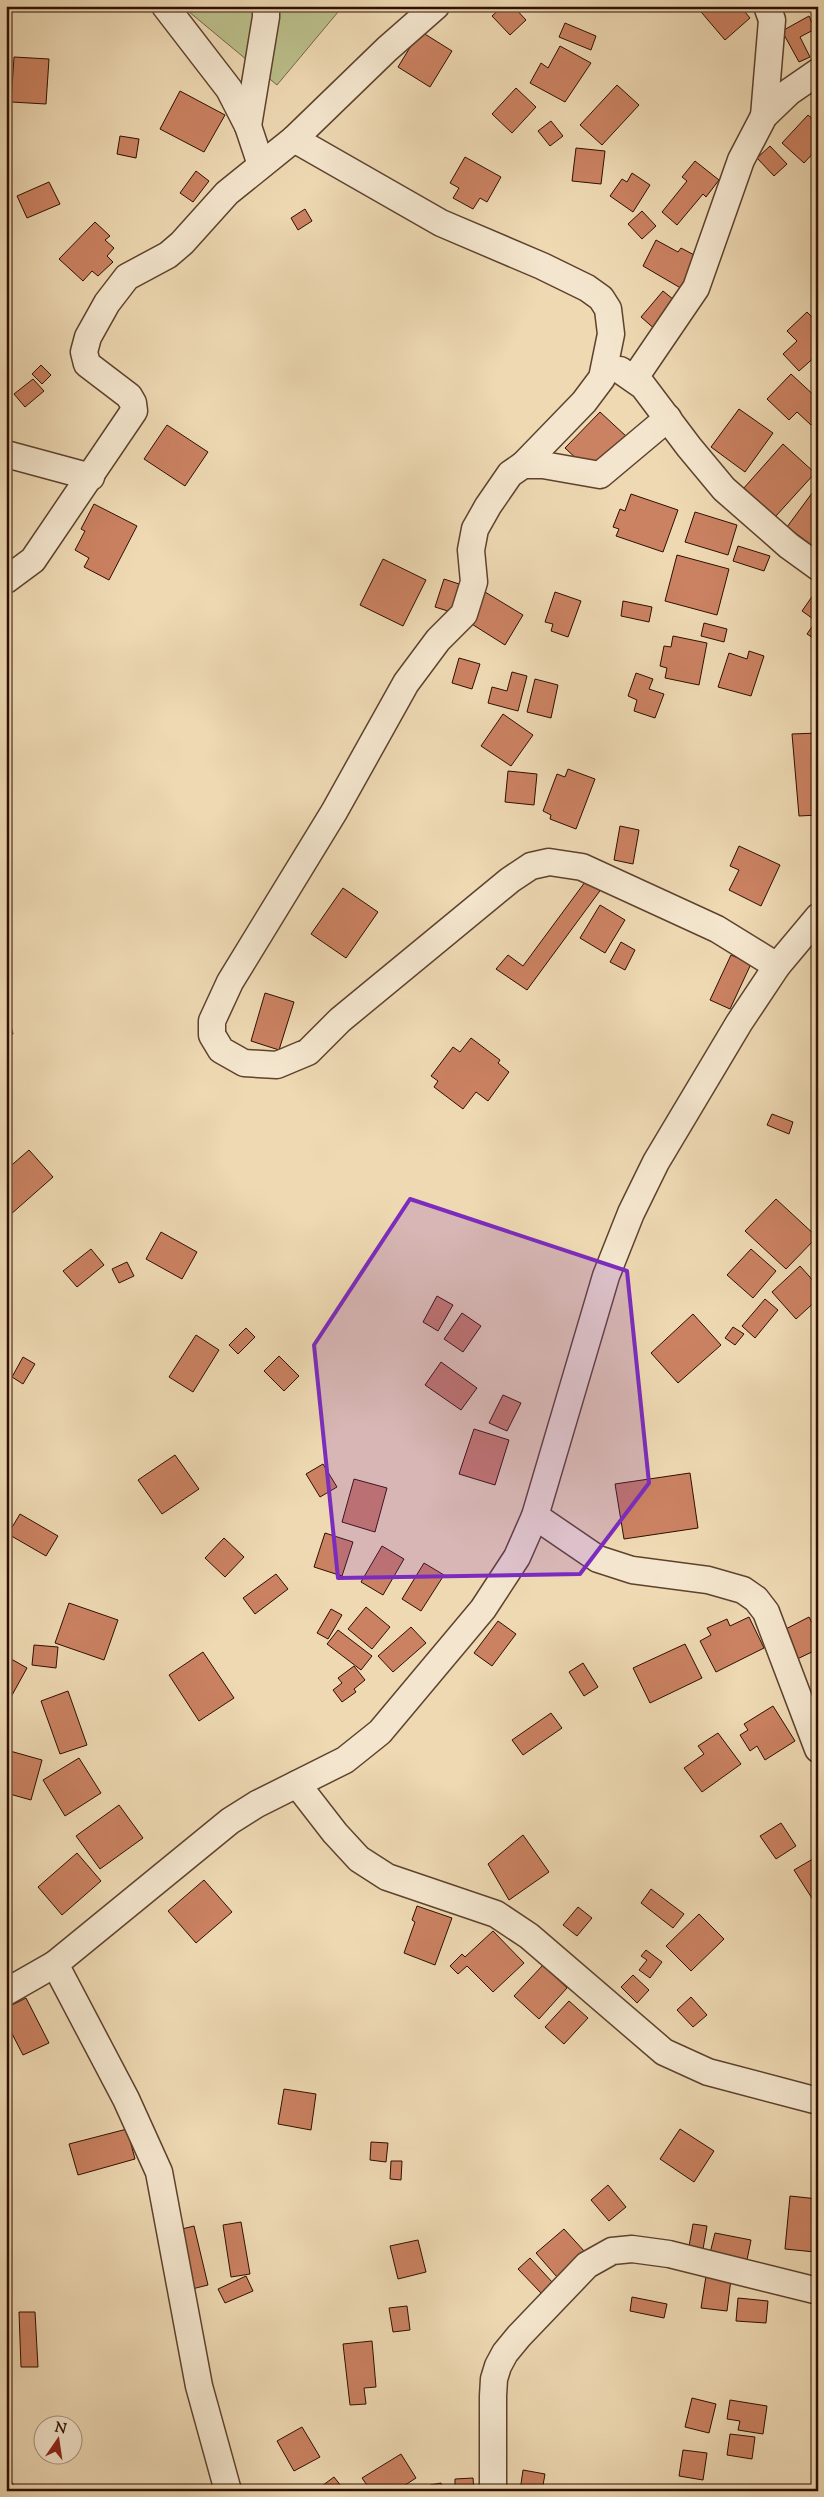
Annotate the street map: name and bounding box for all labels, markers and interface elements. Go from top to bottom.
north arrow [32,2414,82,2464]
text: N [53,2418,68,2440]

